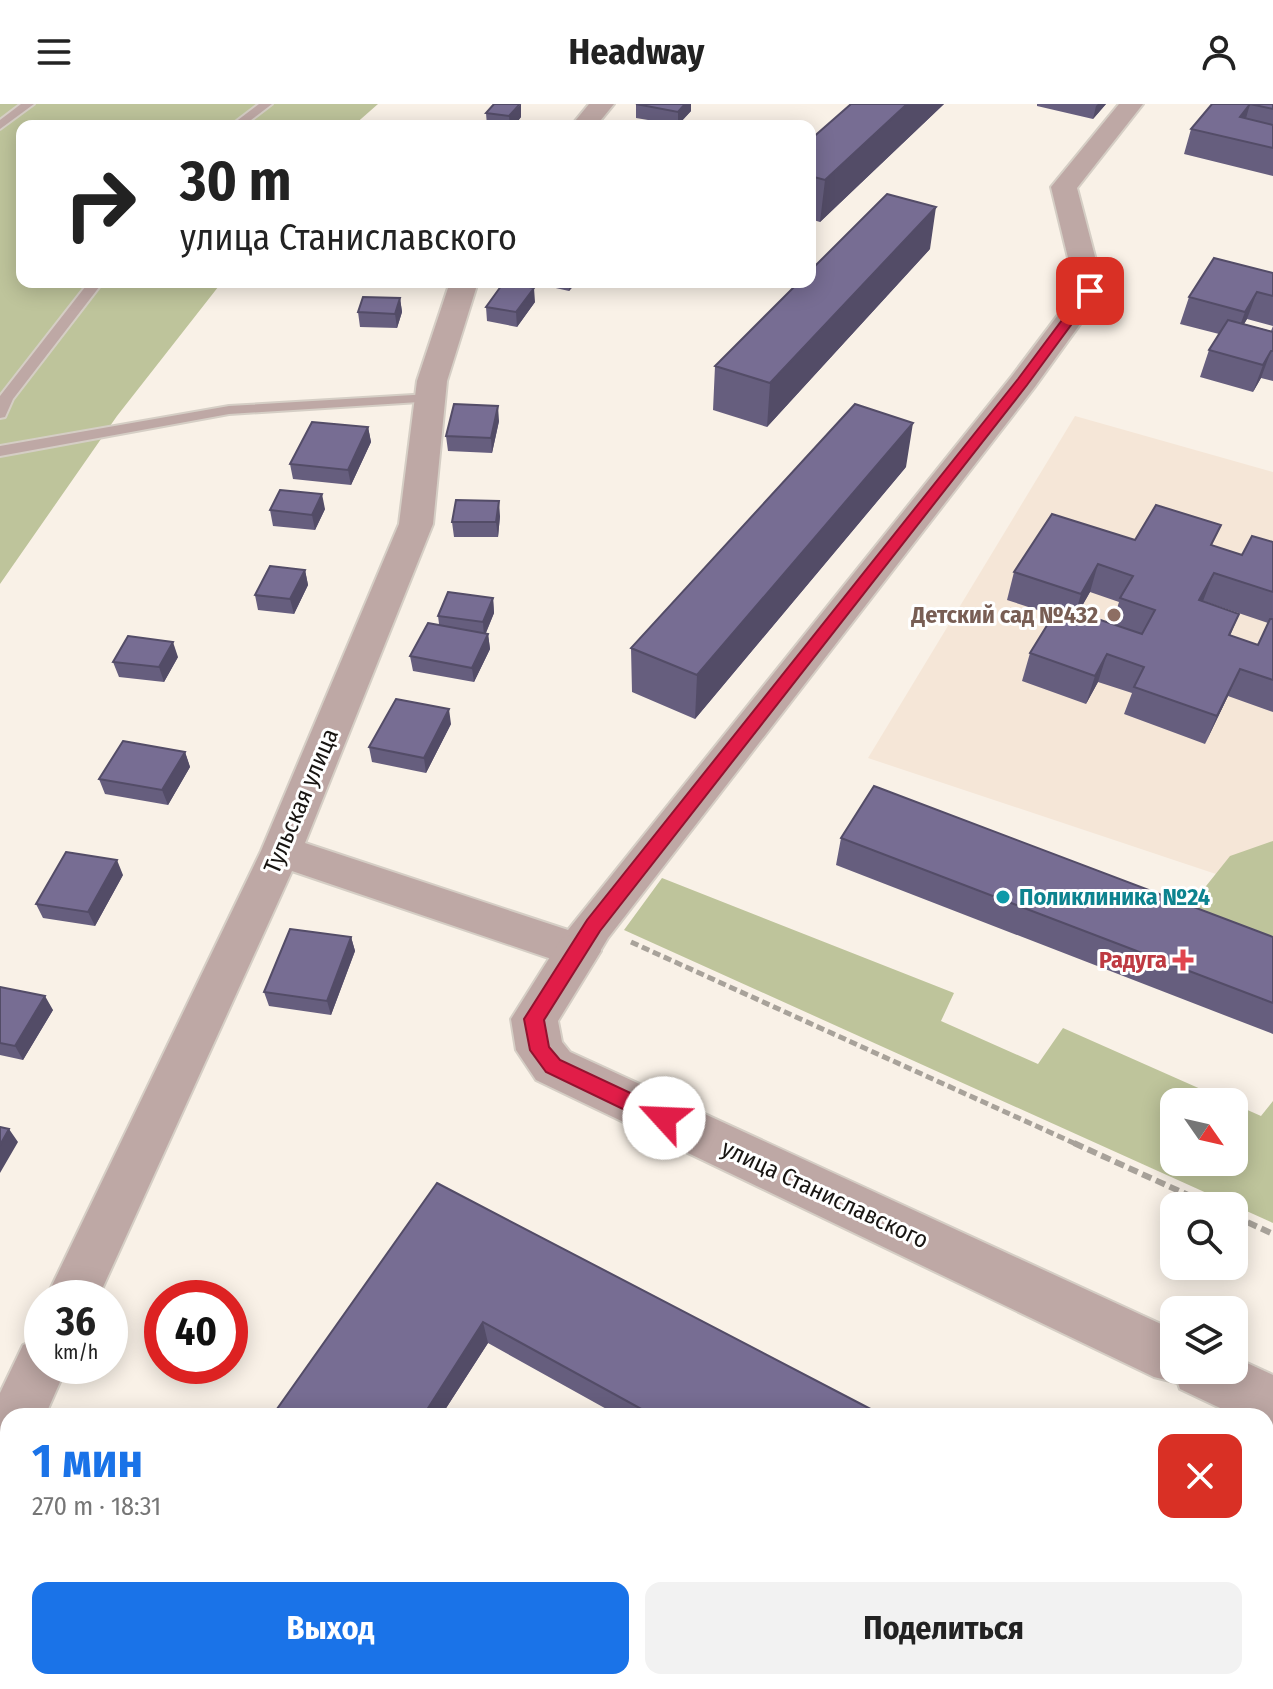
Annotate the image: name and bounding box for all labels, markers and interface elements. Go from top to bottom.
icon: menu [32,30,76,74]
text: Headway [569,30,704,74]
icon: person [1197,30,1241,74]
text: 30 m [180,148,291,215]
icon: right [48,152,152,256]
text: улица Станиславского [180,216,517,260]
pin [1056,257,1124,325]
icon: arrive [1068,269,1112,313]
place label: Детский сад №432 [910,601,1098,629]
marker: Детский сад №432 [1105,606,1123,624]
street label: Тульская улица [258,724,344,878]
place label: Поликлиника №24 [1019,883,1210,911]
marker: Поликлиника №24 [994,888,1012,906]
place label: Радуга [1099,946,1167,974]
marker: Радуга [1174,951,1192,969]
position arrow [622,1076,706,1160]
north arrow [1160,1088,1248,1176]
map controls [1160,1088,1248,1384]
street label: улица Станиславского [717,1134,933,1254]
button: search [1160,1192,1248,1280]
speed limit sign: 40 [144,1280,248,1384]
button: layers [1160,1296,1248,1384]
text: 36 [56,1298,96,1346]
text: km/h [54,1340,98,1364]
text: 1 мин [32,1432,143,1490]
button: close [1158,1434,1242,1518]
text: 270 m · 18:31 [32,1491,161,1522]
button: Выход [32,1582,629,1674]
button: Поделиться [645,1582,1242,1674]

